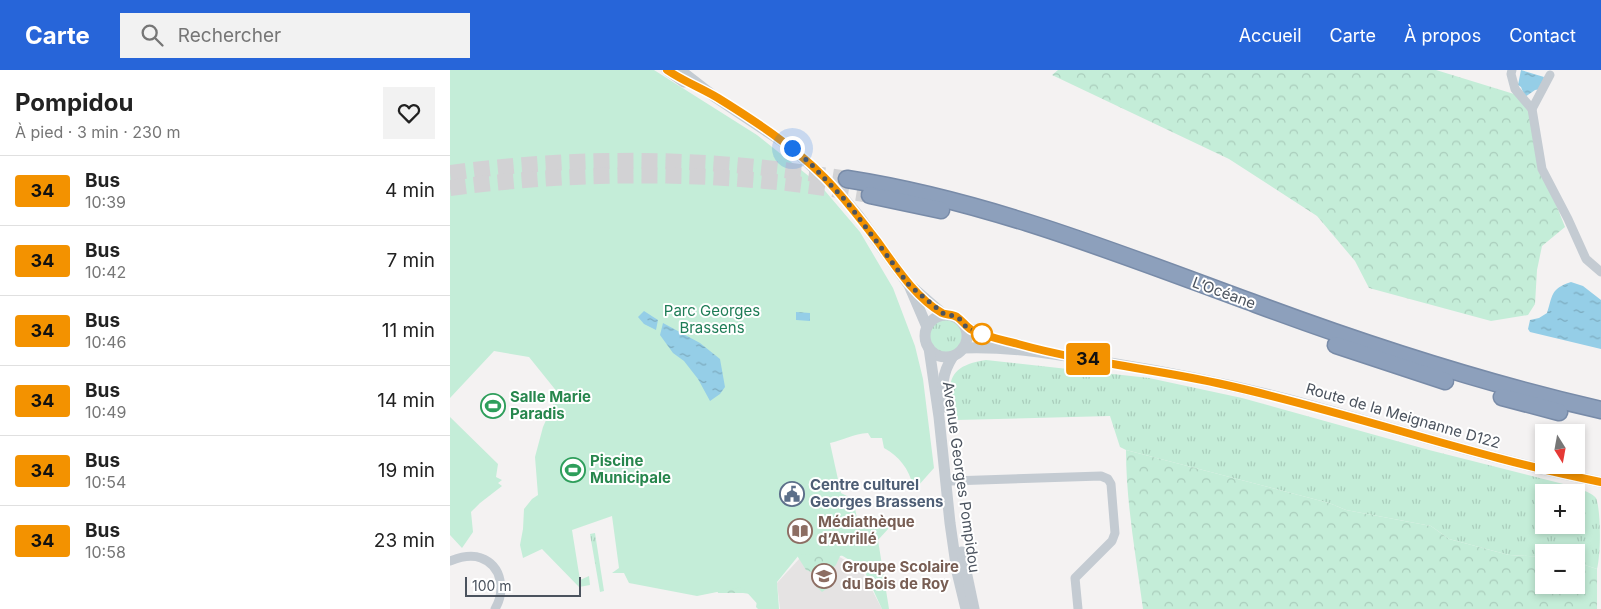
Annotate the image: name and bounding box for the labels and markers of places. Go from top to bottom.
unlabelled marker [971,323,993,345]
place label: Salle Marie Paradis [510,387,591,423]
sports icon: Salle Marie Paradis [480,393,506,419]
place label: Piscine Municipale [590,451,671,487]
sports icon: Piscine Municipale [560,457,586,483]
place label: Centre culturel Georges Brassens [810,475,944,511]
public building icon: Centre culturel Georges Brassens [779,481,805,507]
place label: Médiathèque d’Avrillé [818,512,915,548]
library icon: Médiathèque d’Avrillé [787,518,813,544]
place label: Groupe Scolaire du Bois de Roy [842,557,959,593]
school or university icon: Groupe Scolaire du Bois de Roy [811,563,837,589]

